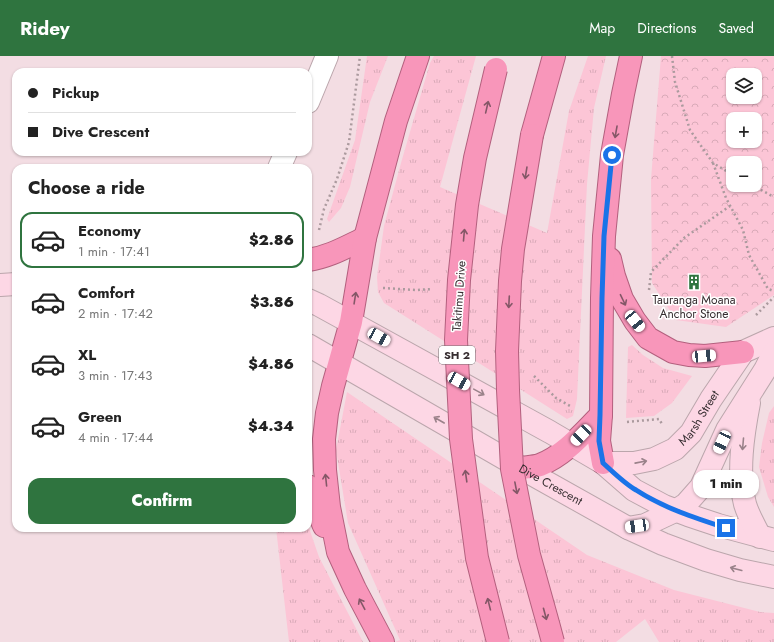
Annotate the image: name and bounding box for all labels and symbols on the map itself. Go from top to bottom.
one-way arrow [483,101,491,114]
one-way arrow [612,125,620,138]
route start [603,146,621,164]
one-way arrow [521,167,529,180]
one-way arrow [460,229,467,242]
street label: Takitimu Drive [448,260,470,332]
building icon: Tauranga Moana Anchor Stone [685,273,703,291]
place label: Tauranga Moana Anchor Stone [653,291,736,323]
one-way arrow [351,292,359,305]
one-way arrow [620,294,628,306]
one-way arrow [505,295,513,308]
car [623,308,647,334]
car [366,326,392,348]
road number: SH 2 [439,346,475,364]
car [692,349,716,363]
car [446,370,472,392]
street label: Marsh Street [674,387,723,450]
one-way arrow [473,389,485,397]
one-way arrow [433,416,445,424]
car [568,422,594,448]
car [711,429,733,455]
one-way arrow [739,437,746,450]
one-way arrow [635,457,648,465]
street label: Dive Crescent [516,460,586,510]
one-way arrow [462,470,470,483]
callout: 1 min [693,470,759,498]
one-way arrow [322,474,330,487]
one-way arrow [512,481,520,494]
car [624,518,650,534]
route end [717,519,735,537]
one-way arrow [730,564,743,572]
one-way arrow [358,598,366,610]
one-way arrow [484,598,492,611]
one-way arrow [542,608,549,621]

